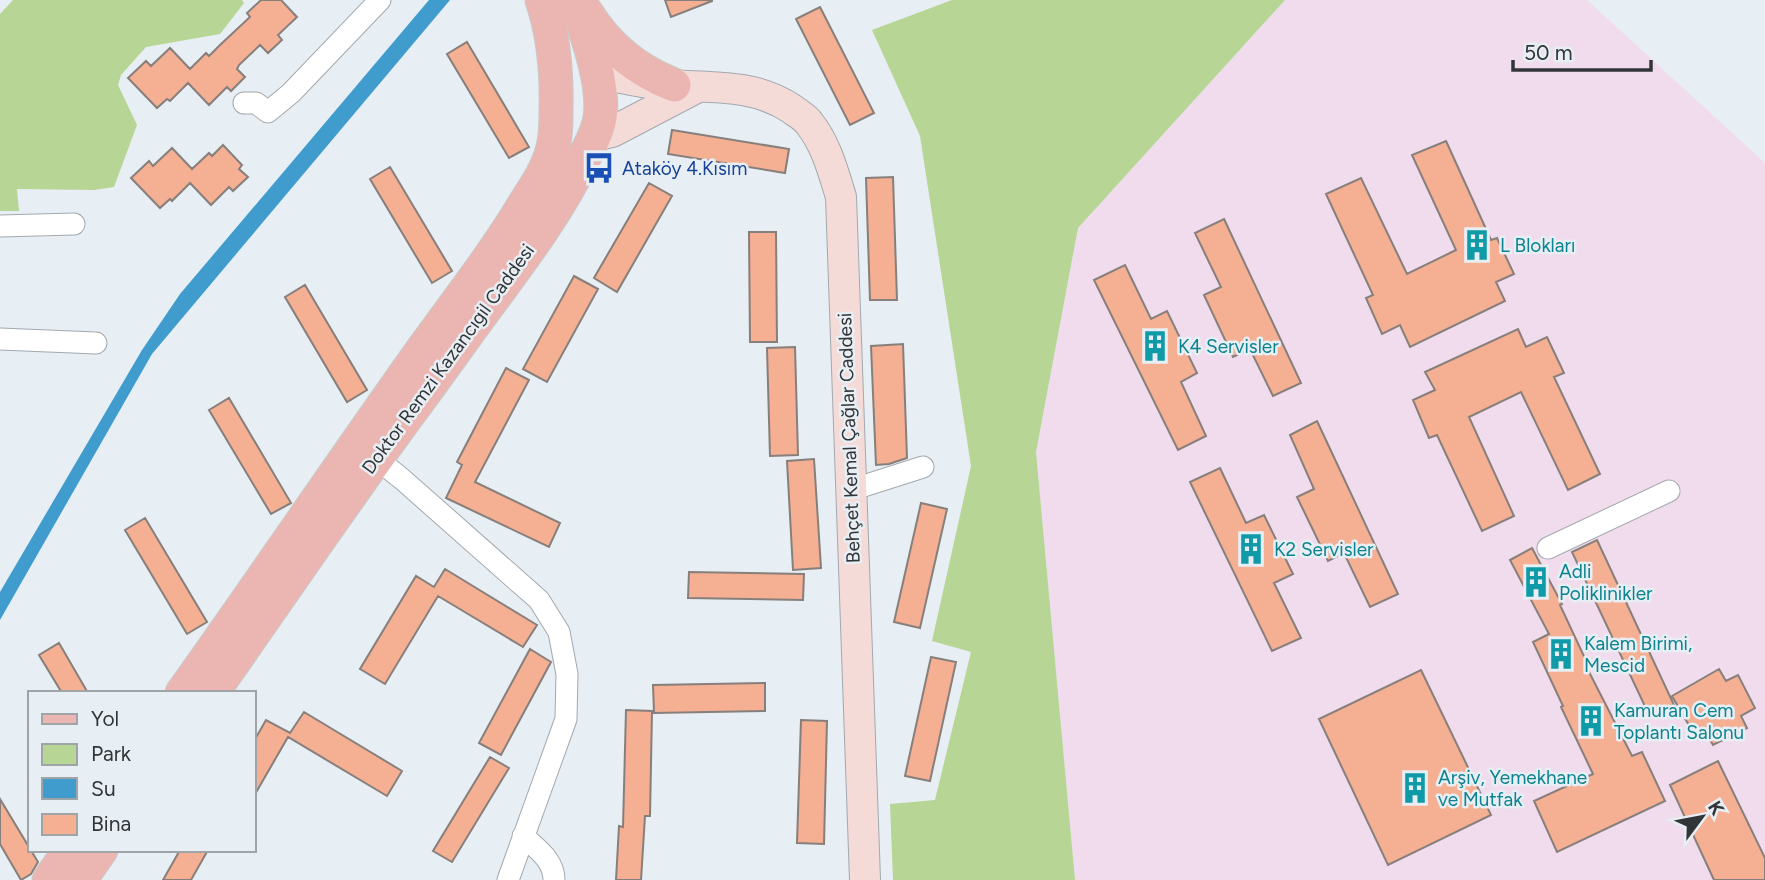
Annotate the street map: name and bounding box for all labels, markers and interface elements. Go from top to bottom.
scale bar [1513,28,1651,72]
text: 50 m [1524,40,1573,65]
bus stop icon: Ataköy 4.Kısım [582,151,616,185]
place label: Ataköy 4.Kısım [622,157,747,180]
building icon: L Blokları [1460,228,1494,262]
place label: L Blokları [1500,234,1575,257]
street label: Doktor Remzi Kazancıgil Caddesi [357,240,539,478]
street label: Behçet Kemal Çağlar Caddesi [833,312,865,564]
building icon: K4 Servisler [1138,329,1172,363]
place label: K4 Servisler [1178,335,1279,358]
building icon: K2 Servisler [1234,532,1268,566]
place label: K2 Servisler [1274,538,1374,561]
place label: Adli Poliklinikler [1559,560,1653,605]
building icon: Adli Poliklinikler [1519,565,1553,599]
place label: Kalem Birimi, Mescid [1584,632,1692,677]
building icon: Kalem Birimi, Mescid [1544,637,1578,671]
legend [28,691,256,852]
place label: Kamuran Cem Toplantı Salonu [1614,699,1744,744]
building icon: Kamuran Cem Toplantı Salonu [1574,704,1608,738]
text: Yol [91,706,119,731]
text: Park [91,741,132,766]
place label: Arşiv, Yemekhane ve Mutfak [1438,766,1587,811]
building icon: Arşiv, Yemekhane ve Mutfak [1398,771,1432,805]
text: Su [91,776,116,801]
north arrow [1667,782,1737,852]
text: K [1703,797,1729,820]
text: Bina [91,811,131,836]

